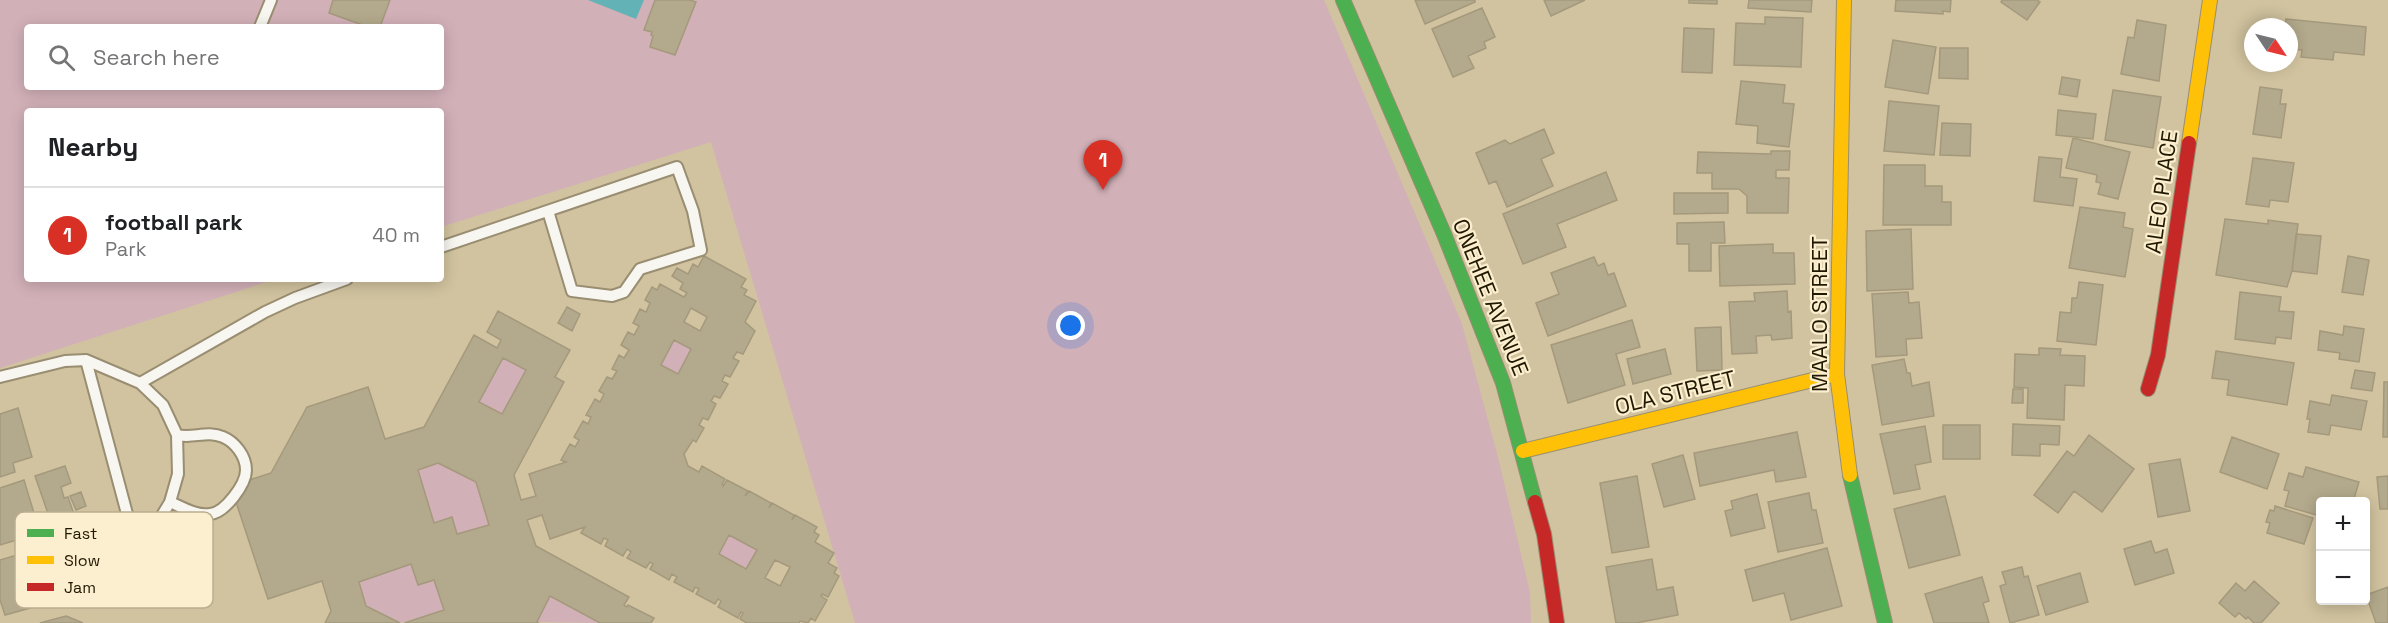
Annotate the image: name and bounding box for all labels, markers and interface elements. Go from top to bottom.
north arrow [2244,18,2298,72]
search box [24,24,444,90]
icon: search [45,41,78,74]
text: Search here [93,43,220,71]
street label: ALEO PLACE [2139,129,2183,255]
text: Nearby [48,130,138,164]
pin: 1 [1084,140,1122,190]
text: football park [105,208,243,236]
street label: ONEHEE AVENUE [1447,215,1535,379]
text: 1 [63,222,72,248]
text: 40 m [372,222,420,248]
text: Park [105,236,147,262]
street label: MAALO STREET [1805,236,1833,392]
your location [1056,311,1085,340]
street label: OLA STREET [1612,363,1738,420]
map controls [2316,497,2370,605]
button: + [2316,497,2370,551]
legend [15,512,213,608]
text: Fast [64,523,97,544]
text: Slow [64,550,100,571]
button: − [2316,551,2370,605]
text: Jam [64,577,96,598]

